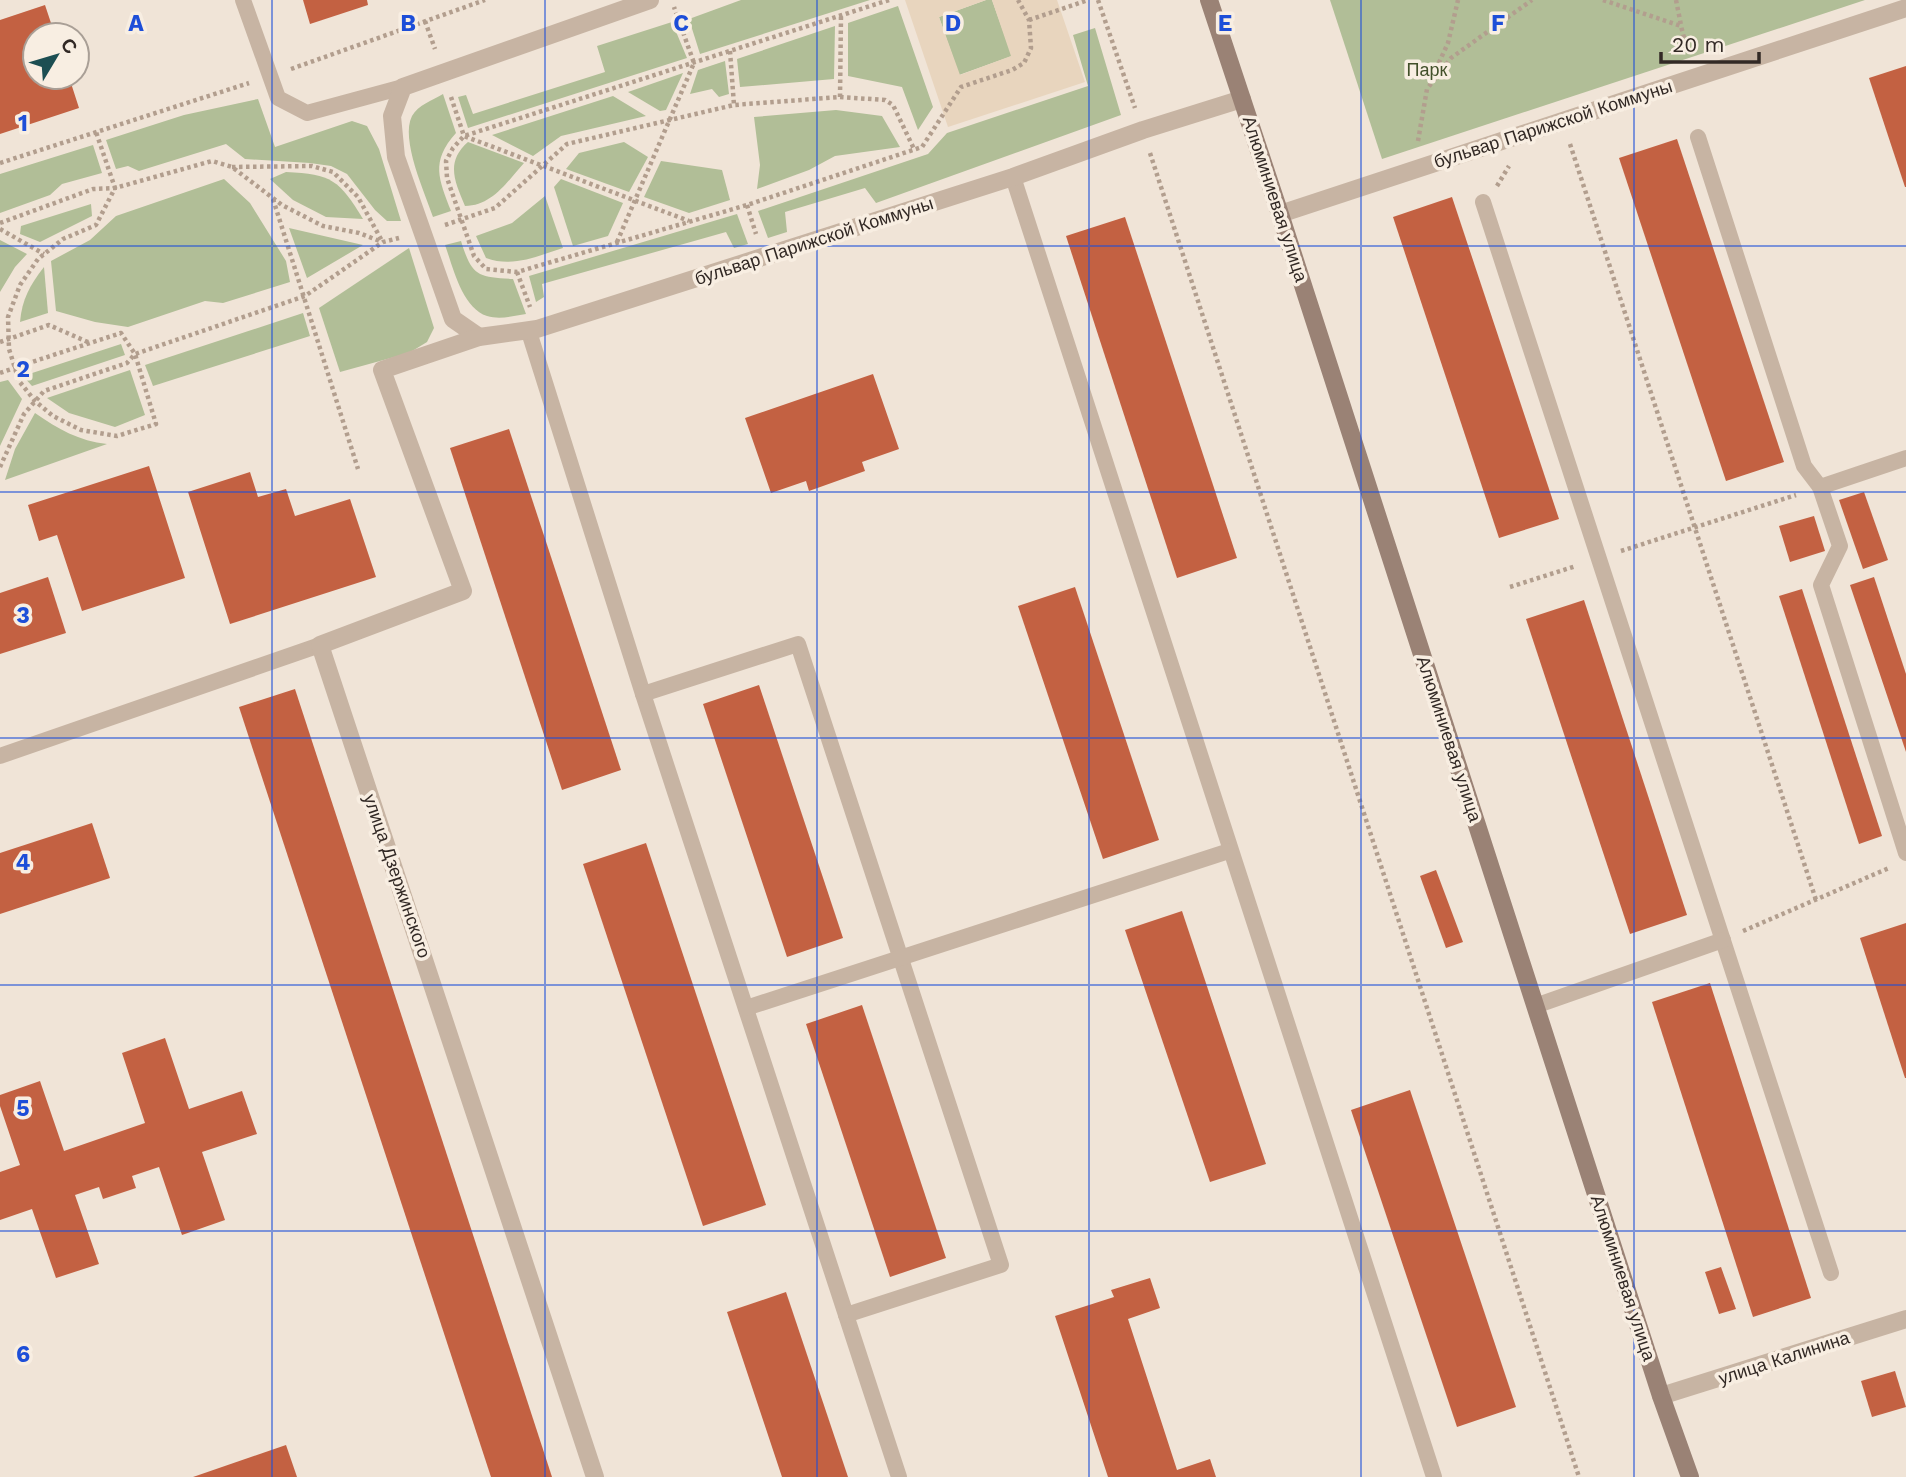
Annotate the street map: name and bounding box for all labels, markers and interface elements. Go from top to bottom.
text: A [128,10,144,37]
text: B [400,10,416,37]
text: C [673,10,689,37]
text: D [945,10,961,37]
text: E [1218,10,1232,37]
text: F [1491,10,1505,37]
north arrow [21,21,91,91]
scale bar [1661,21,1759,65]
text: 20 m [1672,32,1724,57]
text: С [56,33,82,59]
park label: Парк [1407,59,1448,80]
street label: бульвар Парижской Коммуны [1431,75,1675,172]
text: 1 [18,110,28,137]
street label: Алюминиевая улица [1239,113,1312,285]
street label: бульвар Парижской Коммуны [692,192,936,289]
text: 2 [16,356,30,383]
text: 3 [16,602,30,629]
street label: Алюминиевая улица [1413,653,1486,825]
street label: улица Дзержинского [360,791,435,960]
text: 4 [16,849,31,876]
text: 5 [16,1095,30,1122]
street label: Алюминиевая улица [1587,1192,1660,1364]
street label: улица Калинина [1716,1326,1853,1389]
text: 6 [16,1341,30,1368]

